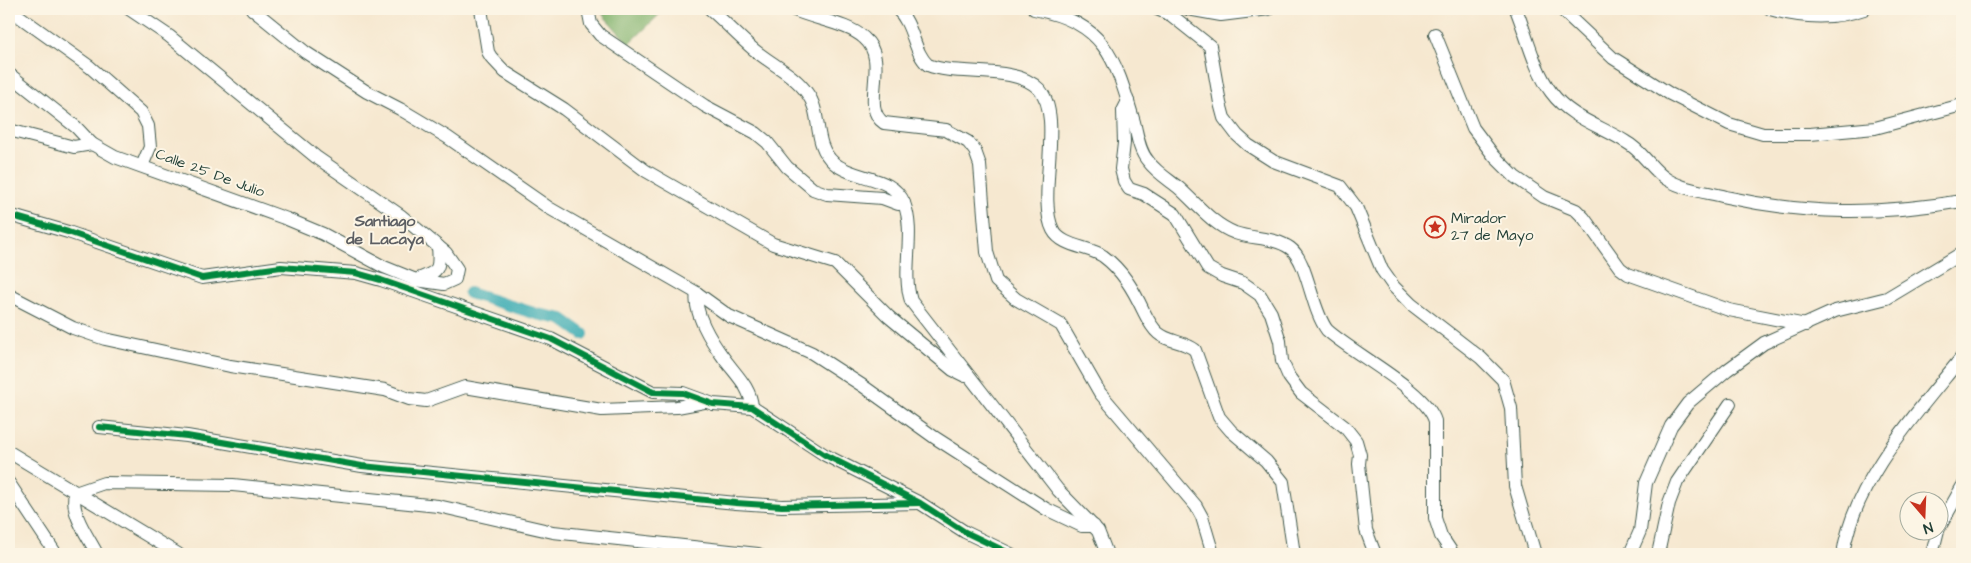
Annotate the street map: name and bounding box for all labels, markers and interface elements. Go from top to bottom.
street label: Calle 25 De Julio [152,144,268,203]
place label: Mirador 27 de Mayo [1451,208,1534,247]
district label: Santiago de Lacaya [345,210,425,251]
place icon: Mirador 27 de Mayo [1423,215,1447,239]
north arrow [1898,490,1948,540]
text: N [1920,516,1935,538]

